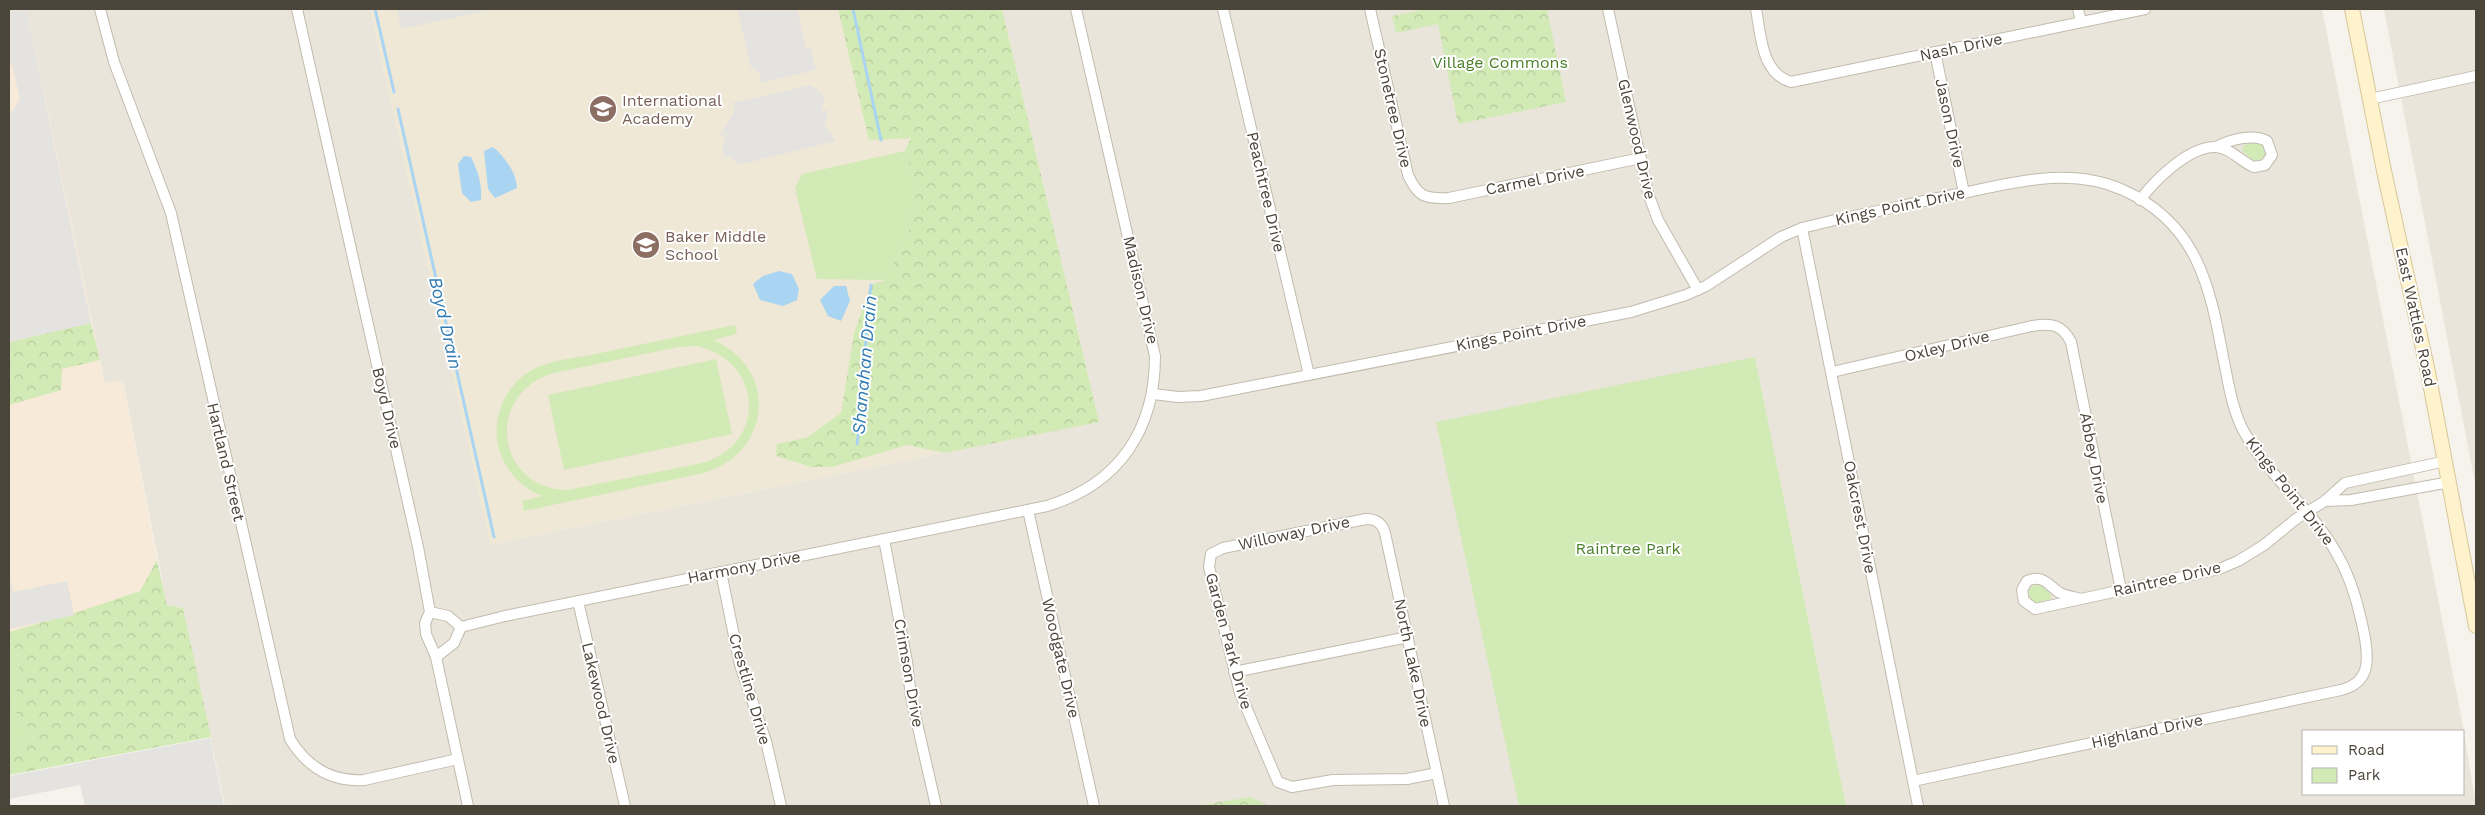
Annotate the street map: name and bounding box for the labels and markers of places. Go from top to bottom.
place label: International Academy [622,91,722,128]
school or university icon: International Academy [588,94,618,124]
place label: Baker Middle School [665,227,766,264]
school or university icon: Baker Middle School [631,230,661,260]

